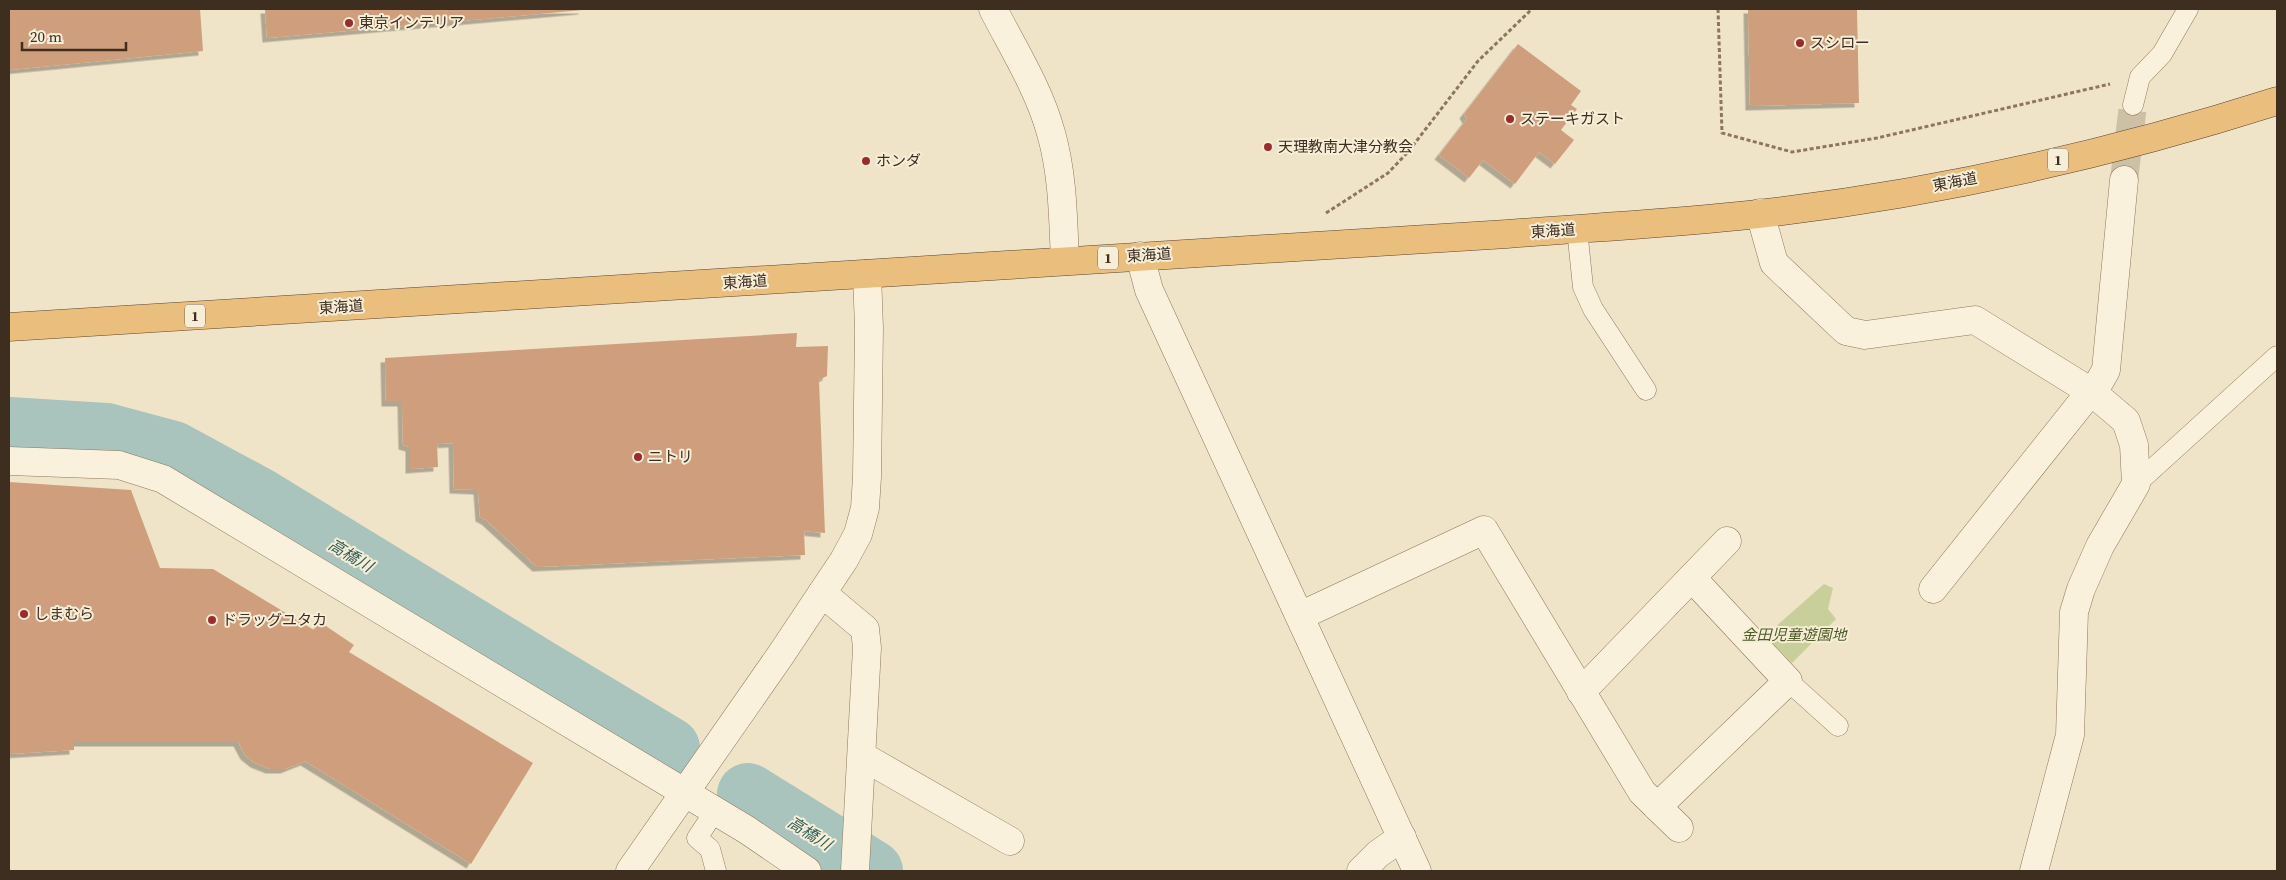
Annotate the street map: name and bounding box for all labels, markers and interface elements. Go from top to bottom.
place label: 東京インテリア [359,12,464,33]
marker: 東京インテリア [343,17,355,29]
scale bar [22,20,126,52]
text: 20 m [30,26,62,47]
place label: スシロー [1810,32,1870,53]
marker: スシロー [1794,37,1806,49]
place label: ステーキガスト [1520,108,1625,129]
marker: ステーキガスト [1504,113,1516,125]
place label: 天理教南大津分教会 [1278,136,1413,157]
marker: 天理教南大津分教会 [1262,141,1274,153]
road number: 1 [2048,148,2068,172]
place label: ホンダ [876,150,921,171]
marker: ホンダ [860,155,872,167]
street label: 東海道 [1931,167,1979,196]
street label: 東海道 [1530,218,1576,243]
street label: 東海道 [1126,242,1172,267]
road number: 1 [1098,247,1118,270]
street label: 東海道 [722,269,768,294]
street label: 東海道 [318,294,364,319]
road number: 1 [185,304,205,328]
place label: ニトリ [648,446,693,467]
marker: ニトリ [632,451,644,463]
water label: 高橋川 [325,533,379,578]
place label: しまむら [34,603,94,624]
marker: しまむら [18,608,30,620]
place label: ドラッグユタカ [222,609,327,630]
marker: ドラッグユタカ [206,614,218,626]
park label: 金田児童遊園地 [1741,624,1848,645]
water label: 高橋川 [784,811,838,856]

